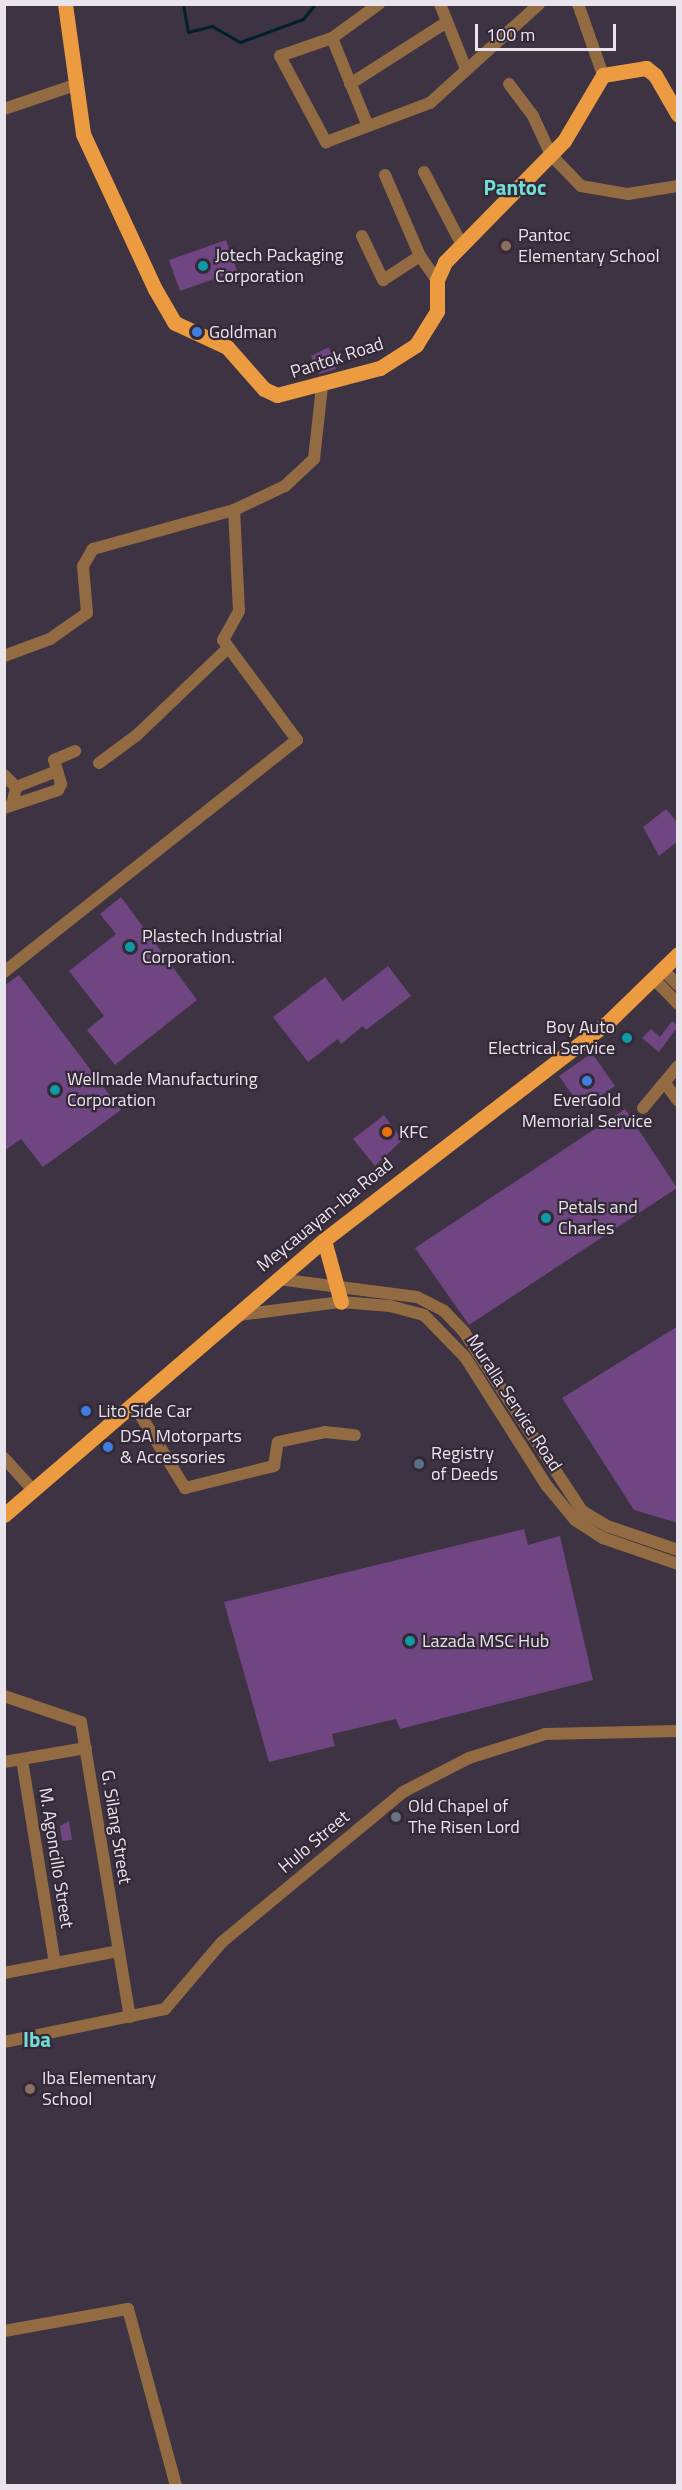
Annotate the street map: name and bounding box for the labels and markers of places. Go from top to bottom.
place label: Pantoc Elementary School [518,225,660,268]
marker: Pantoc Elementary School [499,239,513,253]
place label: Jotech Packaging Corporation [215,245,344,288]
marker: Jotech Packaging Corporation [196,259,210,273]
place label: Goldman [209,321,277,343]
marker: Goldman [190,325,204,339]
place label: Plastech Industrial Corporation. [142,926,282,968]
marker: Plastech Industrial Corporation. [123,940,137,954]
place label: Boy Auto Electrical Service [488,1017,615,1060]
marker: Boy Auto Electrical Service [620,1031,634,1045]
place label: Wellmade Manufacturing Corporation [67,1069,258,1112]
marker: EverGold Memorial Service [580,1074,594,1088]
marker: Wellmade Manufacturing Corporation [48,1083,62,1097]
place label: EverGold Memorial Service [522,1090,652,1132]
place label: KFC [399,1121,428,1143]
marker: KFC [380,1125,394,1139]
place label: Petals and Charles [558,1197,638,1240]
marker: Petals and Charles [539,1211,553,1225]
place label: Lito Side Car [98,1400,192,1422]
marker: Lito Side Car [79,1404,93,1418]
place label: DSA Motorparts & Accessories [120,1426,242,1468]
marker: DSA Motorparts & Accessories [101,1440,115,1454]
place label: Registry of Deeds [431,1443,498,1486]
marker: Registry of Deeds [412,1457,426,1471]
place label: Lazada MSC Hub [422,1630,549,1652]
marker: Lazada MSC Hub [403,1634,417,1648]
place label: Old Chapel of The Risen Lord [408,1796,520,1838]
marker: Old Chapel of The Risen Lord [389,1810,403,1824]
place label: Iba Elementary School [42,2068,156,2110]
marker: Iba Elementary School [23,2082,37,2096]

